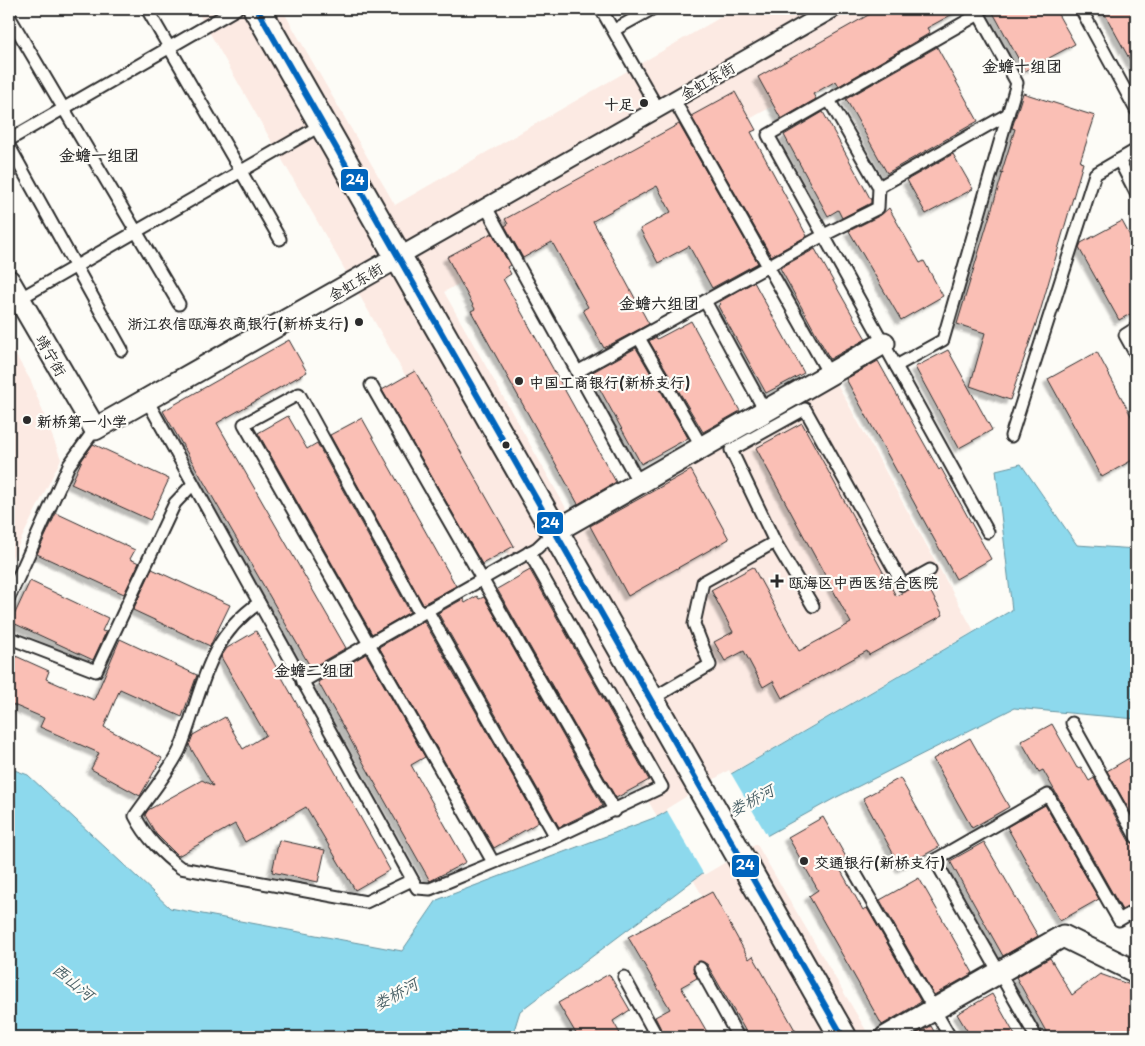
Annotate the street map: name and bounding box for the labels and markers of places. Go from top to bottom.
place label: 十足 [604,92,634,115]
marker: 十足 [638,97,650,109]
place label: 浙江农信瓯海农商银行(新桥支行) [128,311,349,334]
marker: 浙江农信瓯海农商银行(新桥支行) [353,316,365,328]
place label: 中国工商银行(新桥支行) [529,370,690,393]
marker: 中国工商银行(新桥支行) [513,375,525,387]
place label: 新桥第一小学 [37,409,127,432]
marker: 新桥第一小学 [21,414,33,426]
unlabelled marker [501,440,511,450]
place label: 瓯海区中西医结合医院 [788,570,938,593]
marker: 瓯海区中西医结合医院 [770,574,784,588]
place label: 交通银行(新桥支行) [814,850,945,873]
marker: 交通银行(新桥支行) [798,855,810,867]

